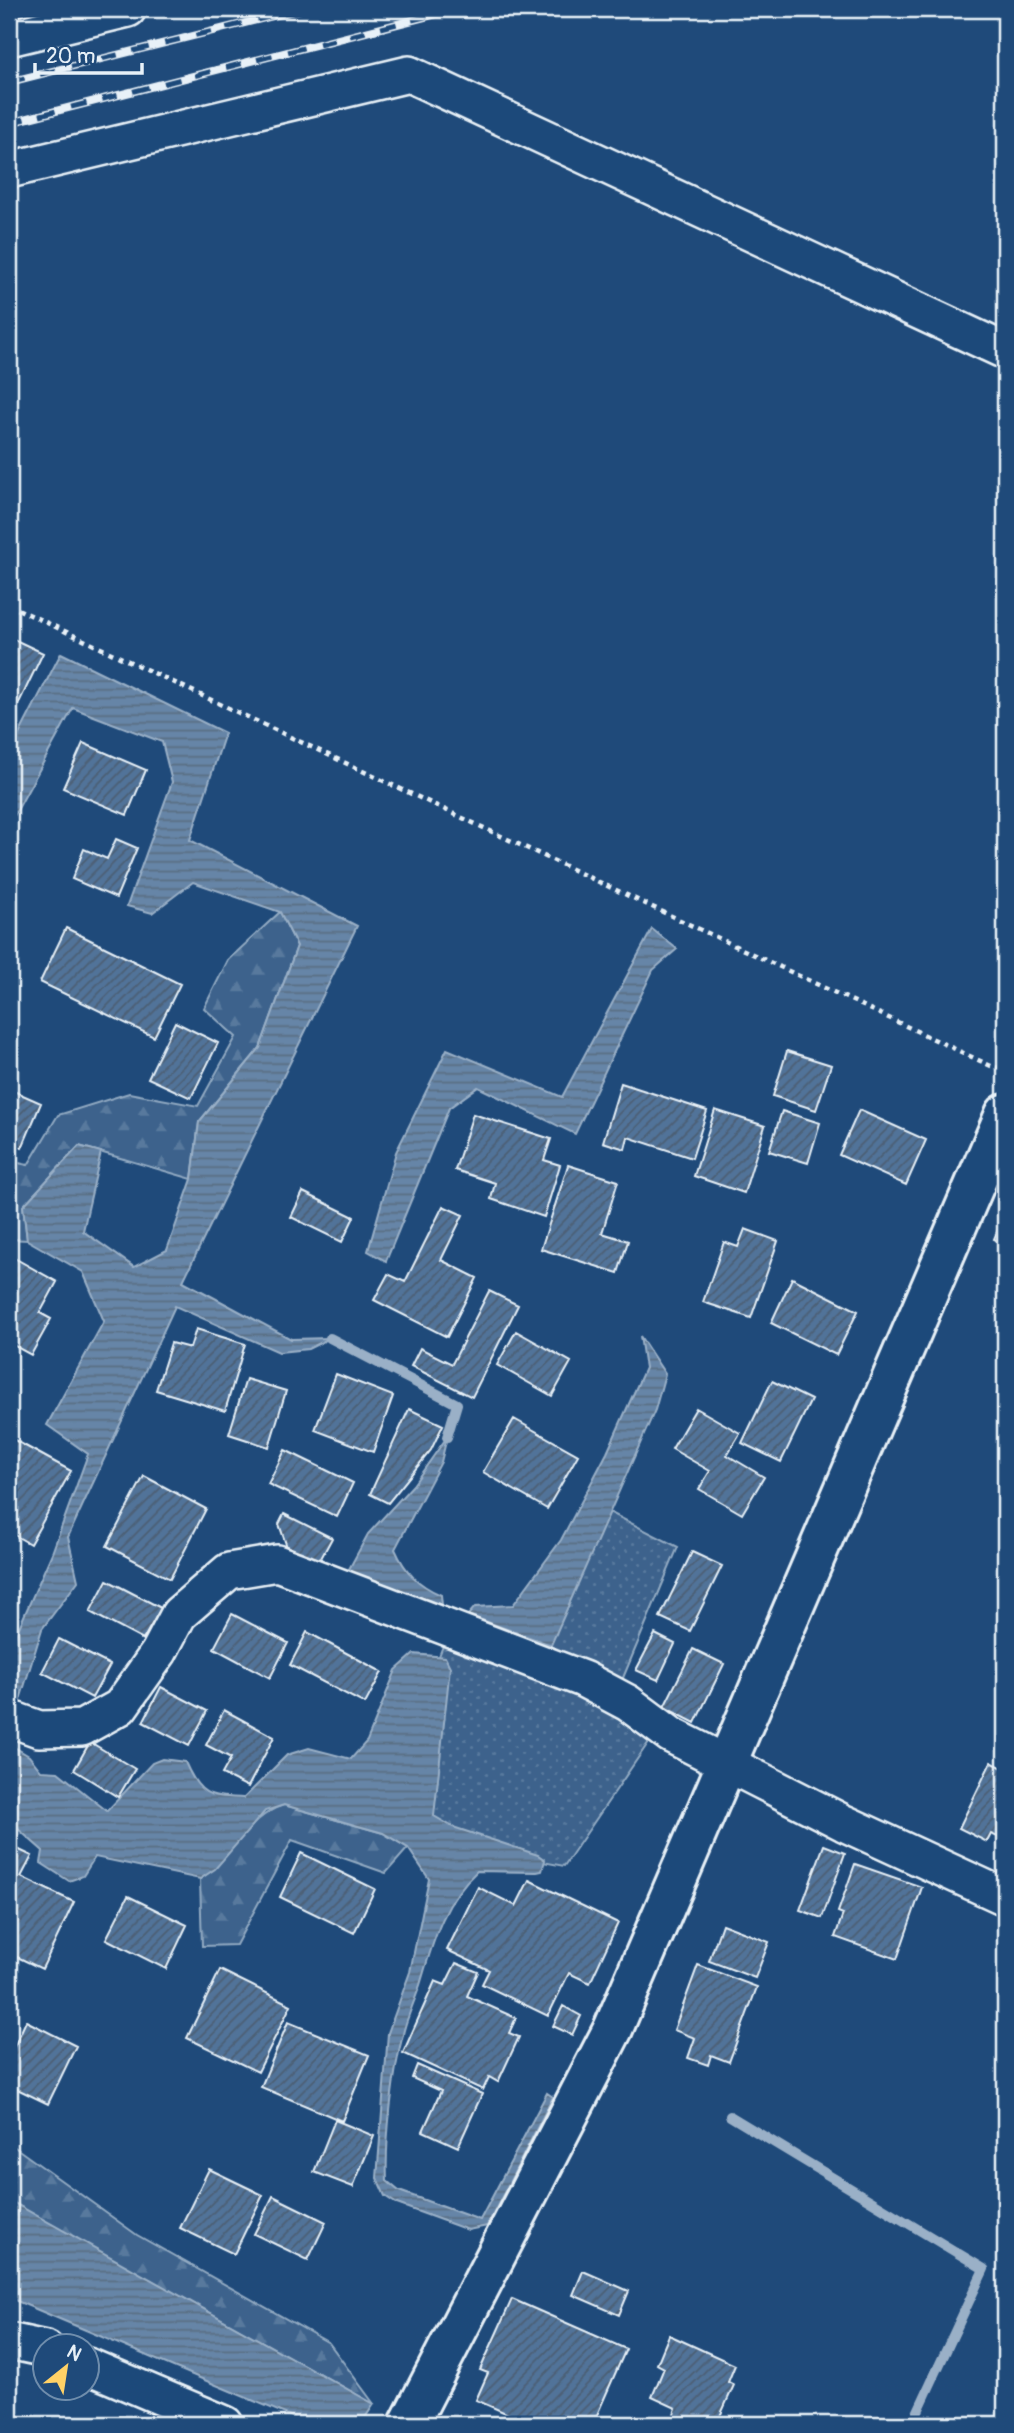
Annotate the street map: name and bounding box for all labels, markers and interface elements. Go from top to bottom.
scale bar [35,32,142,76]
text: 20 m [46,43,95,70]
north arrow [32,2332,102,2402]
text: N [62,2340,86,2367]

